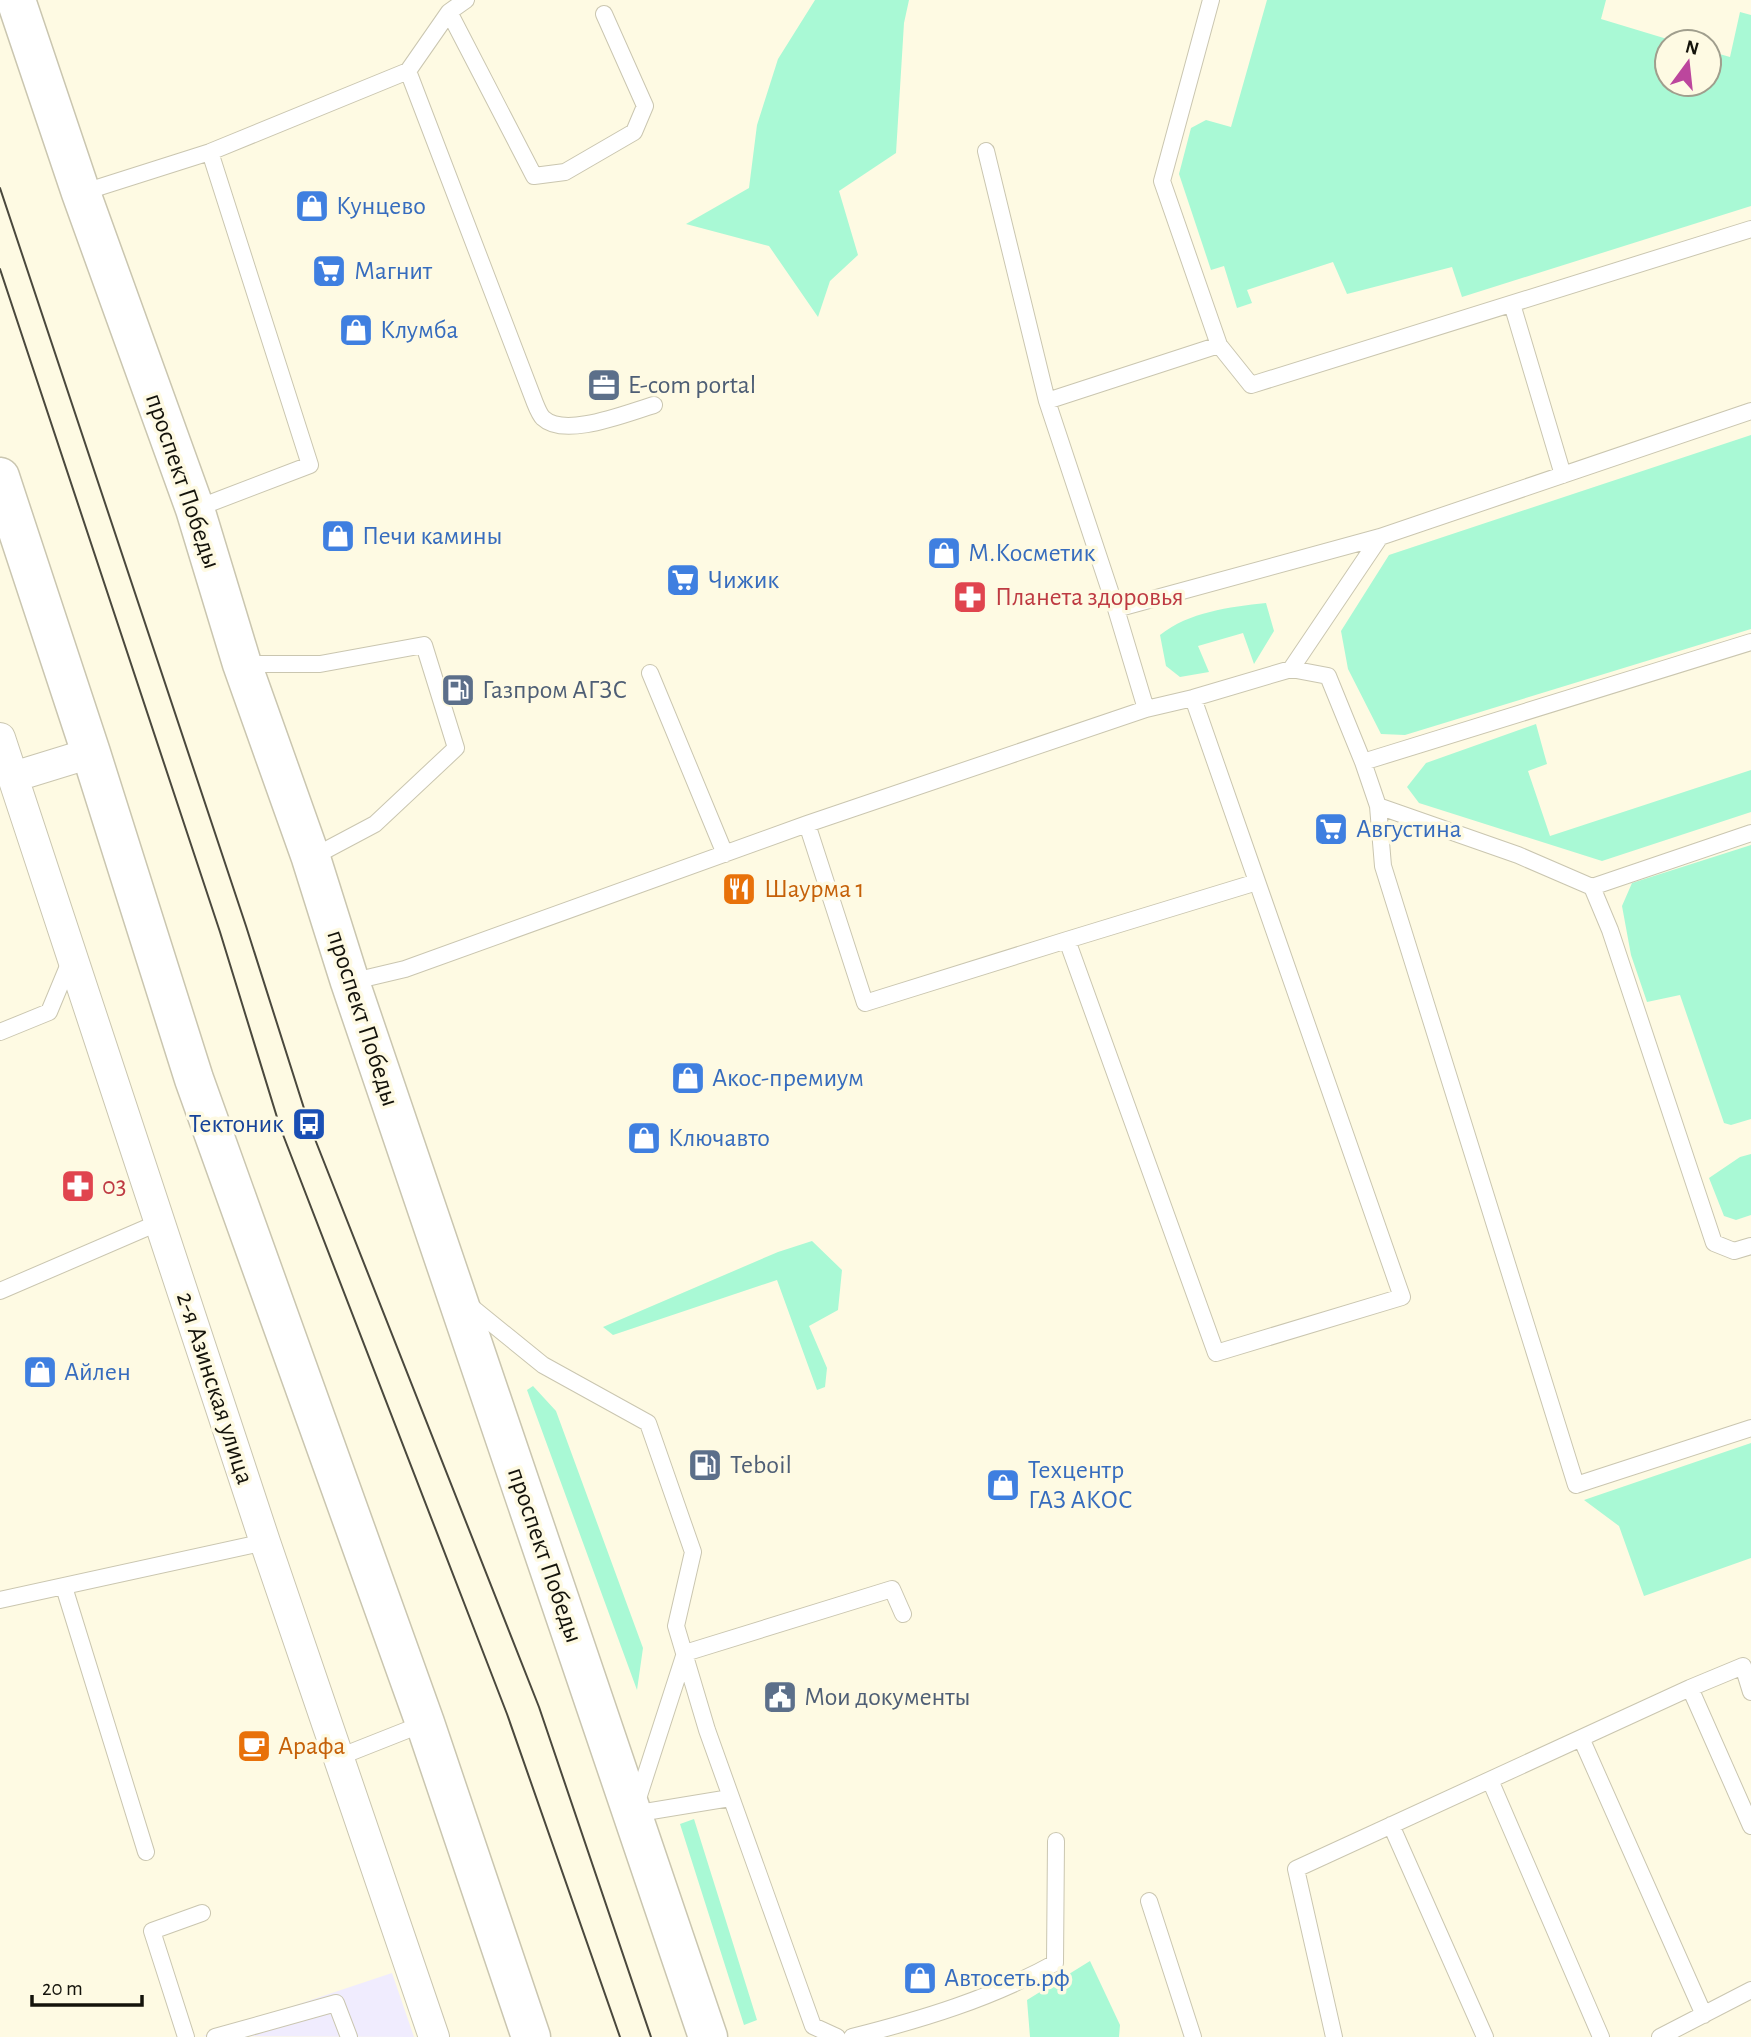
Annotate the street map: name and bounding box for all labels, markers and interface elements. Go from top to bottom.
north arrow [1653,28,1723,98]
text: N [1683,37,1701,59]
shop icon: Кунцево [293,187,331,225]
place label: Кунцево [336,193,426,219]
supermarket icon: Магнит [310,252,348,290]
place label: Магнит [354,258,433,284]
shop icon: Клумба [337,311,375,349]
place label: Клумба [380,317,459,343]
office icon: E-com portal [585,366,623,404]
place label: E-com portal [628,372,756,398]
street label: проспект Победы [141,390,225,572]
shop icon: Печи камины [319,517,357,555]
place label: Печи камины [362,523,502,549]
shop icon: М.Косметик [925,534,963,572]
place label: М.Косметик [968,540,1095,566]
supermarket icon: Чижик [664,561,702,599]
place label: Чижик [708,567,779,593]
pharmacy icon: Планета здоровья [951,578,989,616]
place label: Планета здоровья [995,584,1184,610]
fuel station icon: Газпром АГЗС [439,671,477,709]
place label: Газпром АГЗС [482,677,627,703]
supermarket icon: Августина [1312,810,1350,848]
place label: Августина [1356,816,1462,842]
restaurant icon: Шаурма 1 [720,870,758,908]
place label: Шаурма 1 [764,876,864,902]
street label: проспект Победы [322,927,404,1109]
shop icon: Акос-премиум [669,1059,707,1097]
place label: Акос-премиум [712,1065,864,1091]
bus stop icon: Тектоник [290,1105,328,1143]
place label: Тектоник [189,1111,284,1137]
shop icon: Ключавто [625,1119,663,1157]
place label: Ключавто [668,1125,770,1151]
pharmacy icon: 03 [59,1167,97,1205]
place label: 03 [102,1173,126,1199]
street label: 2-я Азинская улица [172,1289,258,1487]
shop icon: Айлен [21,1353,59,1391]
place label: Айлен [64,1359,131,1385]
fuel station icon: Teboil [686,1446,724,1484]
place label: Teboil [730,1452,792,1478]
place label: Техцентр ГАЗ АКОС [1028,1457,1133,1513]
street label: проспект Победы [503,1464,587,1646]
shop icon: Техцентр ГАЗ АКОС [984,1466,1022,1504]
public building icon: Мои документы [761,1678,799,1716]
place label: Мои документы [804,1684,971,1710]
cafe icon: Арафа [235,1727,273,1765]
place label: Арафа [278,1733,346,1759]
shop icon: Автосеть.рф [901,1959,939,1997]
scale bar [32,1964,142,2008]
place label: Автосеть.рф [944,1965,1070,1991]
text: 20 m [42,1978,83,1999]

